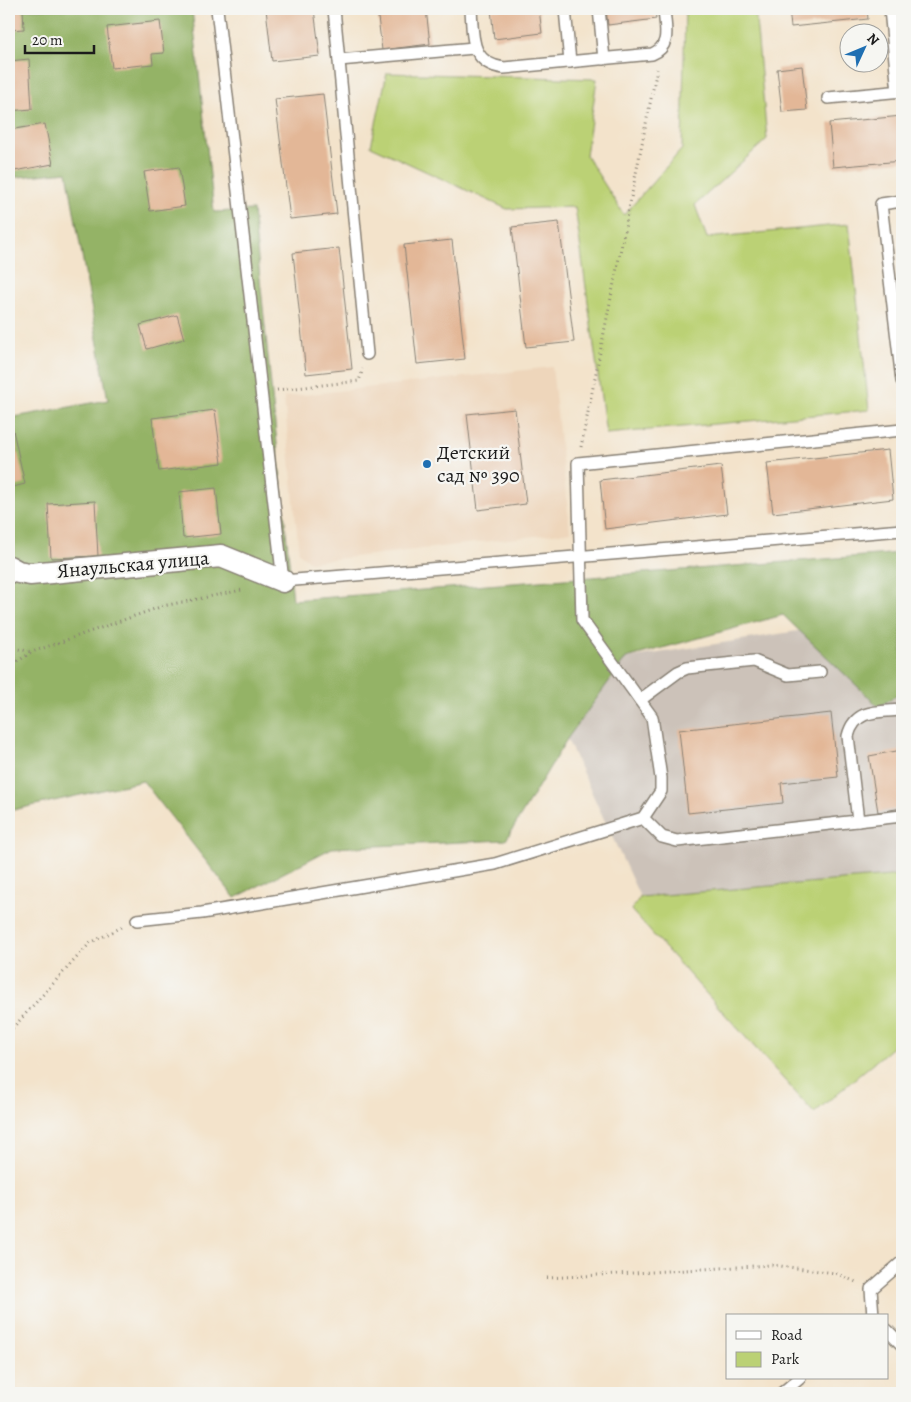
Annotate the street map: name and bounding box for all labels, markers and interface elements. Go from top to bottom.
scale bar [25,22,94,54]
north arrow [838,22,888,72]
text: N [863,29,883,50]
text: 20 m [32,30,63,50]
place label: Детский сад № 390 [437,439,520,489]
marker: Детский сад № 390 [421,458,433,470]
street label: Янаульская улица [56,544,211,585]
legend [726,1314,888,1380]
text: Road [771,1325,803,1345]
text: Park [771,1349,800,1369]

